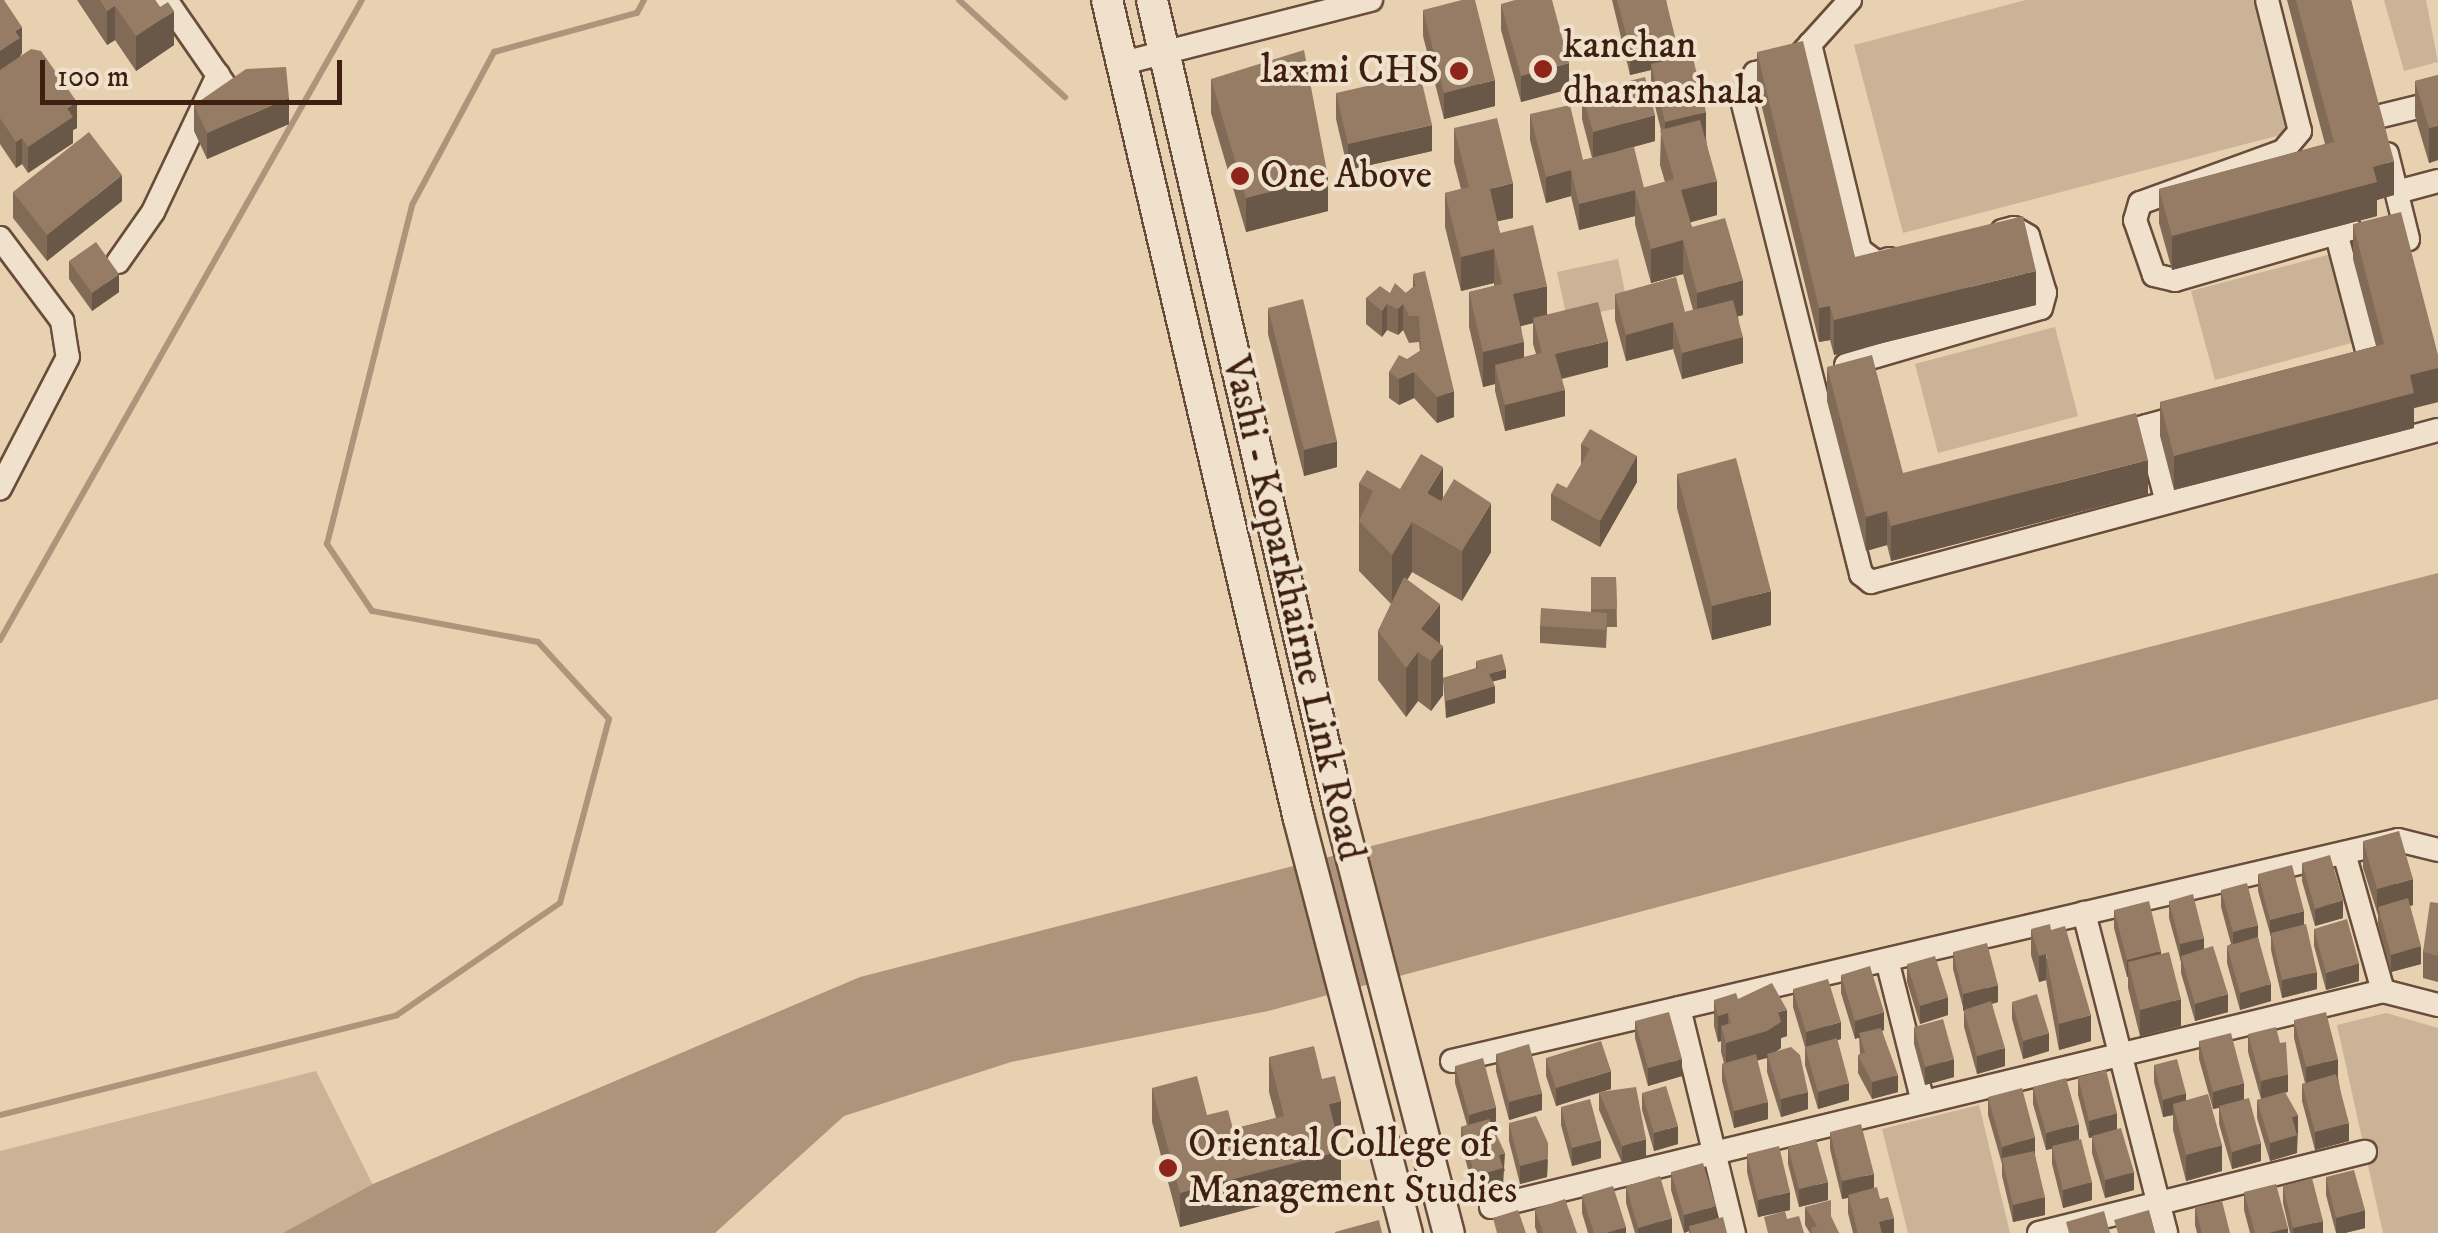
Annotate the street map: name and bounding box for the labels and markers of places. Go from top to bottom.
place label: kanchan dharmashala [1563,22,1763,116]
place label: laxmi CHS [1260,47,1439,95]
marker: kanchan dharmashala [1532,58,1554,80]
marker: laxmi CHS [1448,60,1470,82]
place label: One Above [1260,152,1432,200]
marker: One Above [1229,165,1251,187]
place label: Oriental College of Management Studies [1188,1121,1517,1215]
marker: Oriental College of Management Studies [1157,1157,1179,1179]

